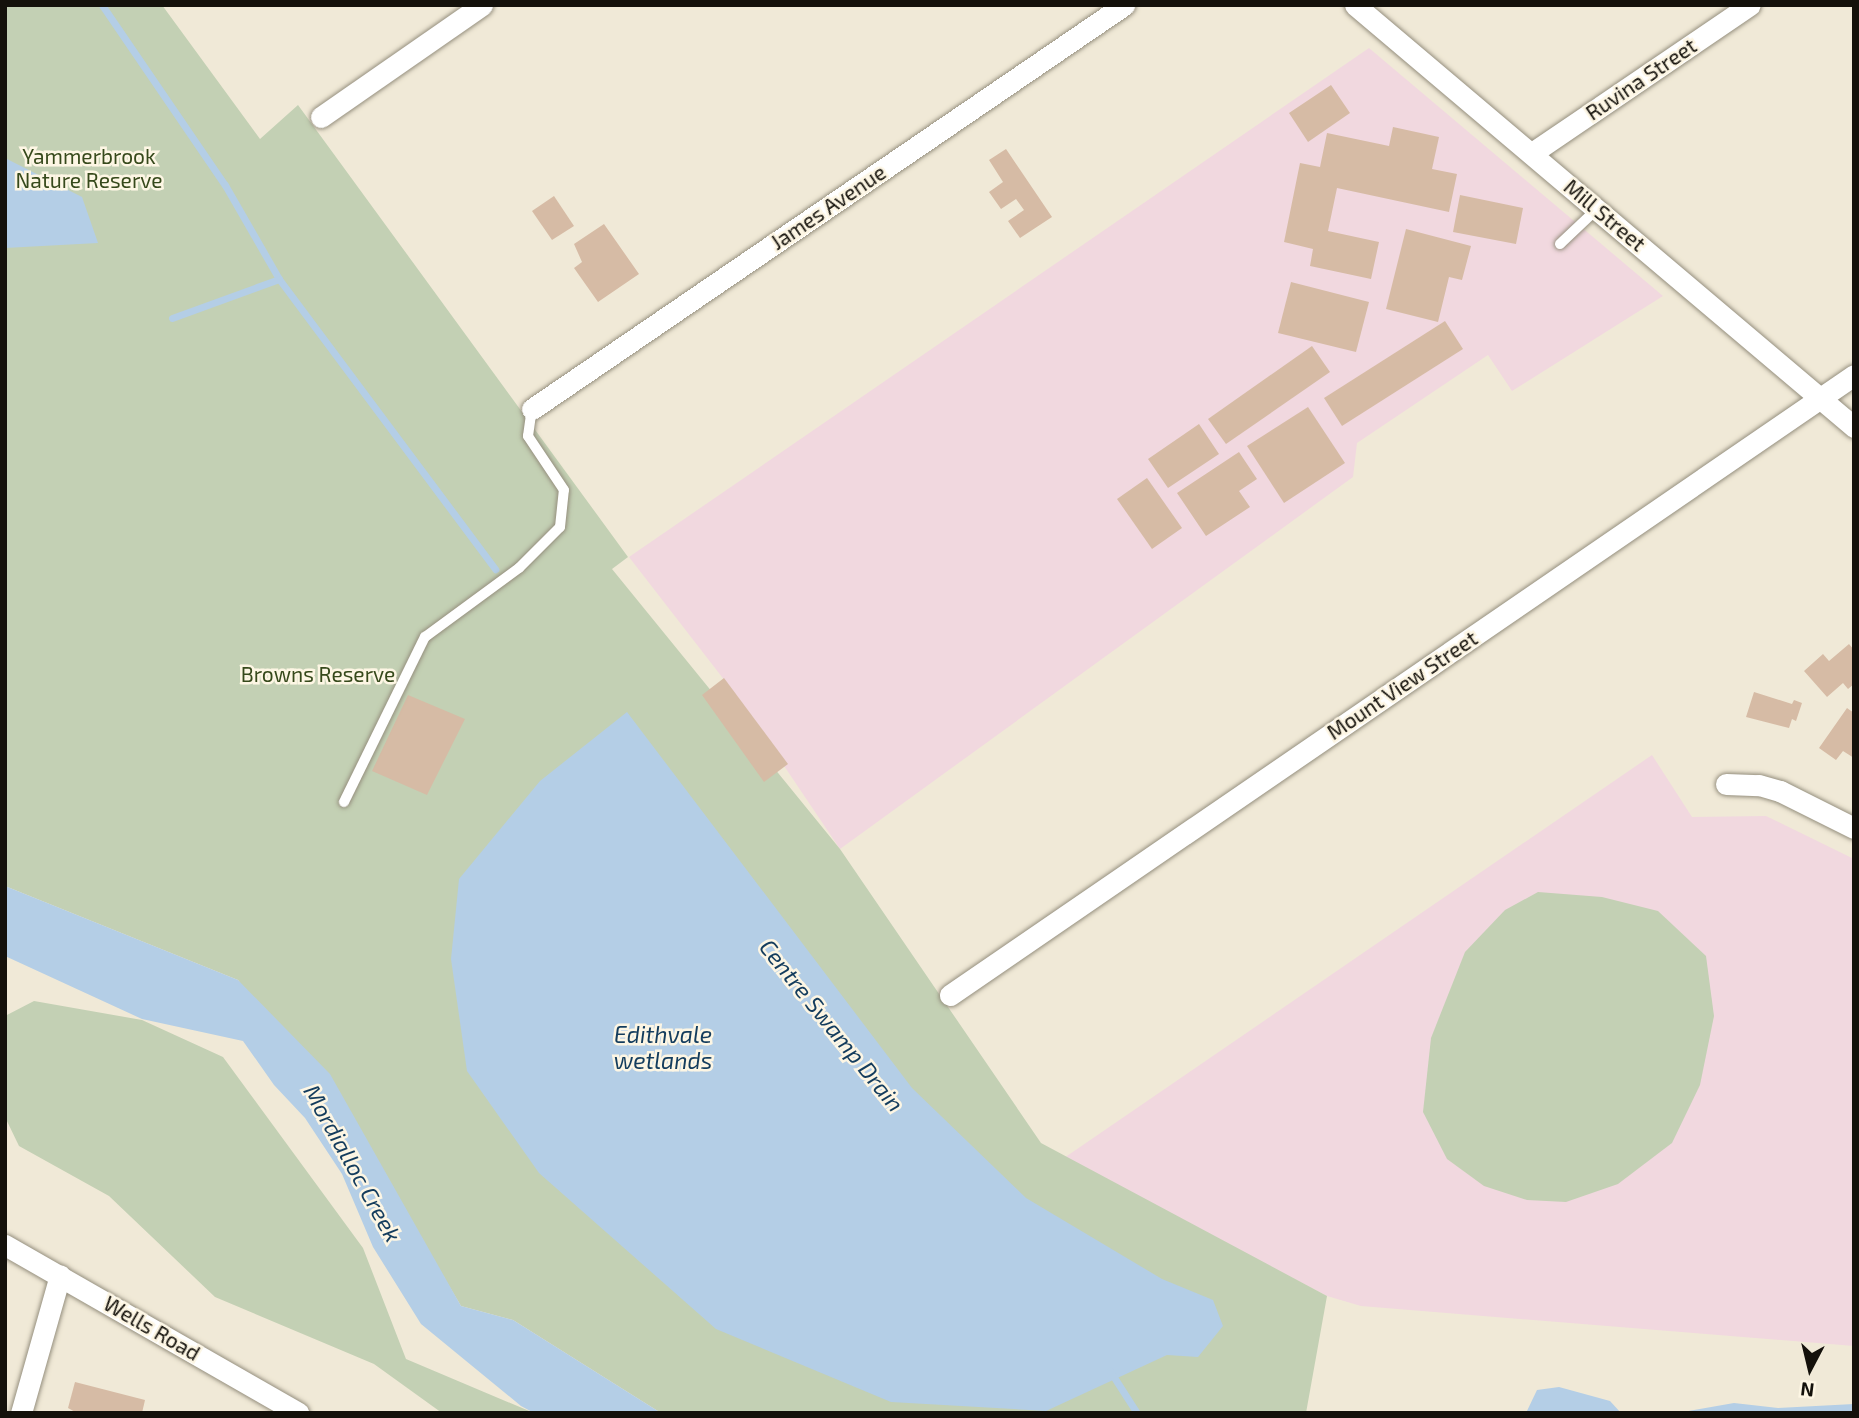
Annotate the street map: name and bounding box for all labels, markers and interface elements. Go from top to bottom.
street label: Ruvina Street [1581,33,1701,125]
park label: Yammerbrook Nature Reserve [15,143,163,193]
street label: James Avenue [765,159,891,255]
street label: Mill Street [1559,173,1651,257]
street label: Mount View Street [1322,625,1482,745]
park label: Browns Reserve [241,661,395,687]
water label: Centre Swamp Drain [754,933,910,1117]
water label: Edithvale wetlands [614,1020,712,1074]
water label: Mordialloc Creek [298,1080,408,1246]
street label: Wells Road [99,1290,205,1366]
north arrow [1775,1334,1845,1404]
text: N [1799,1378,1816,1403]

